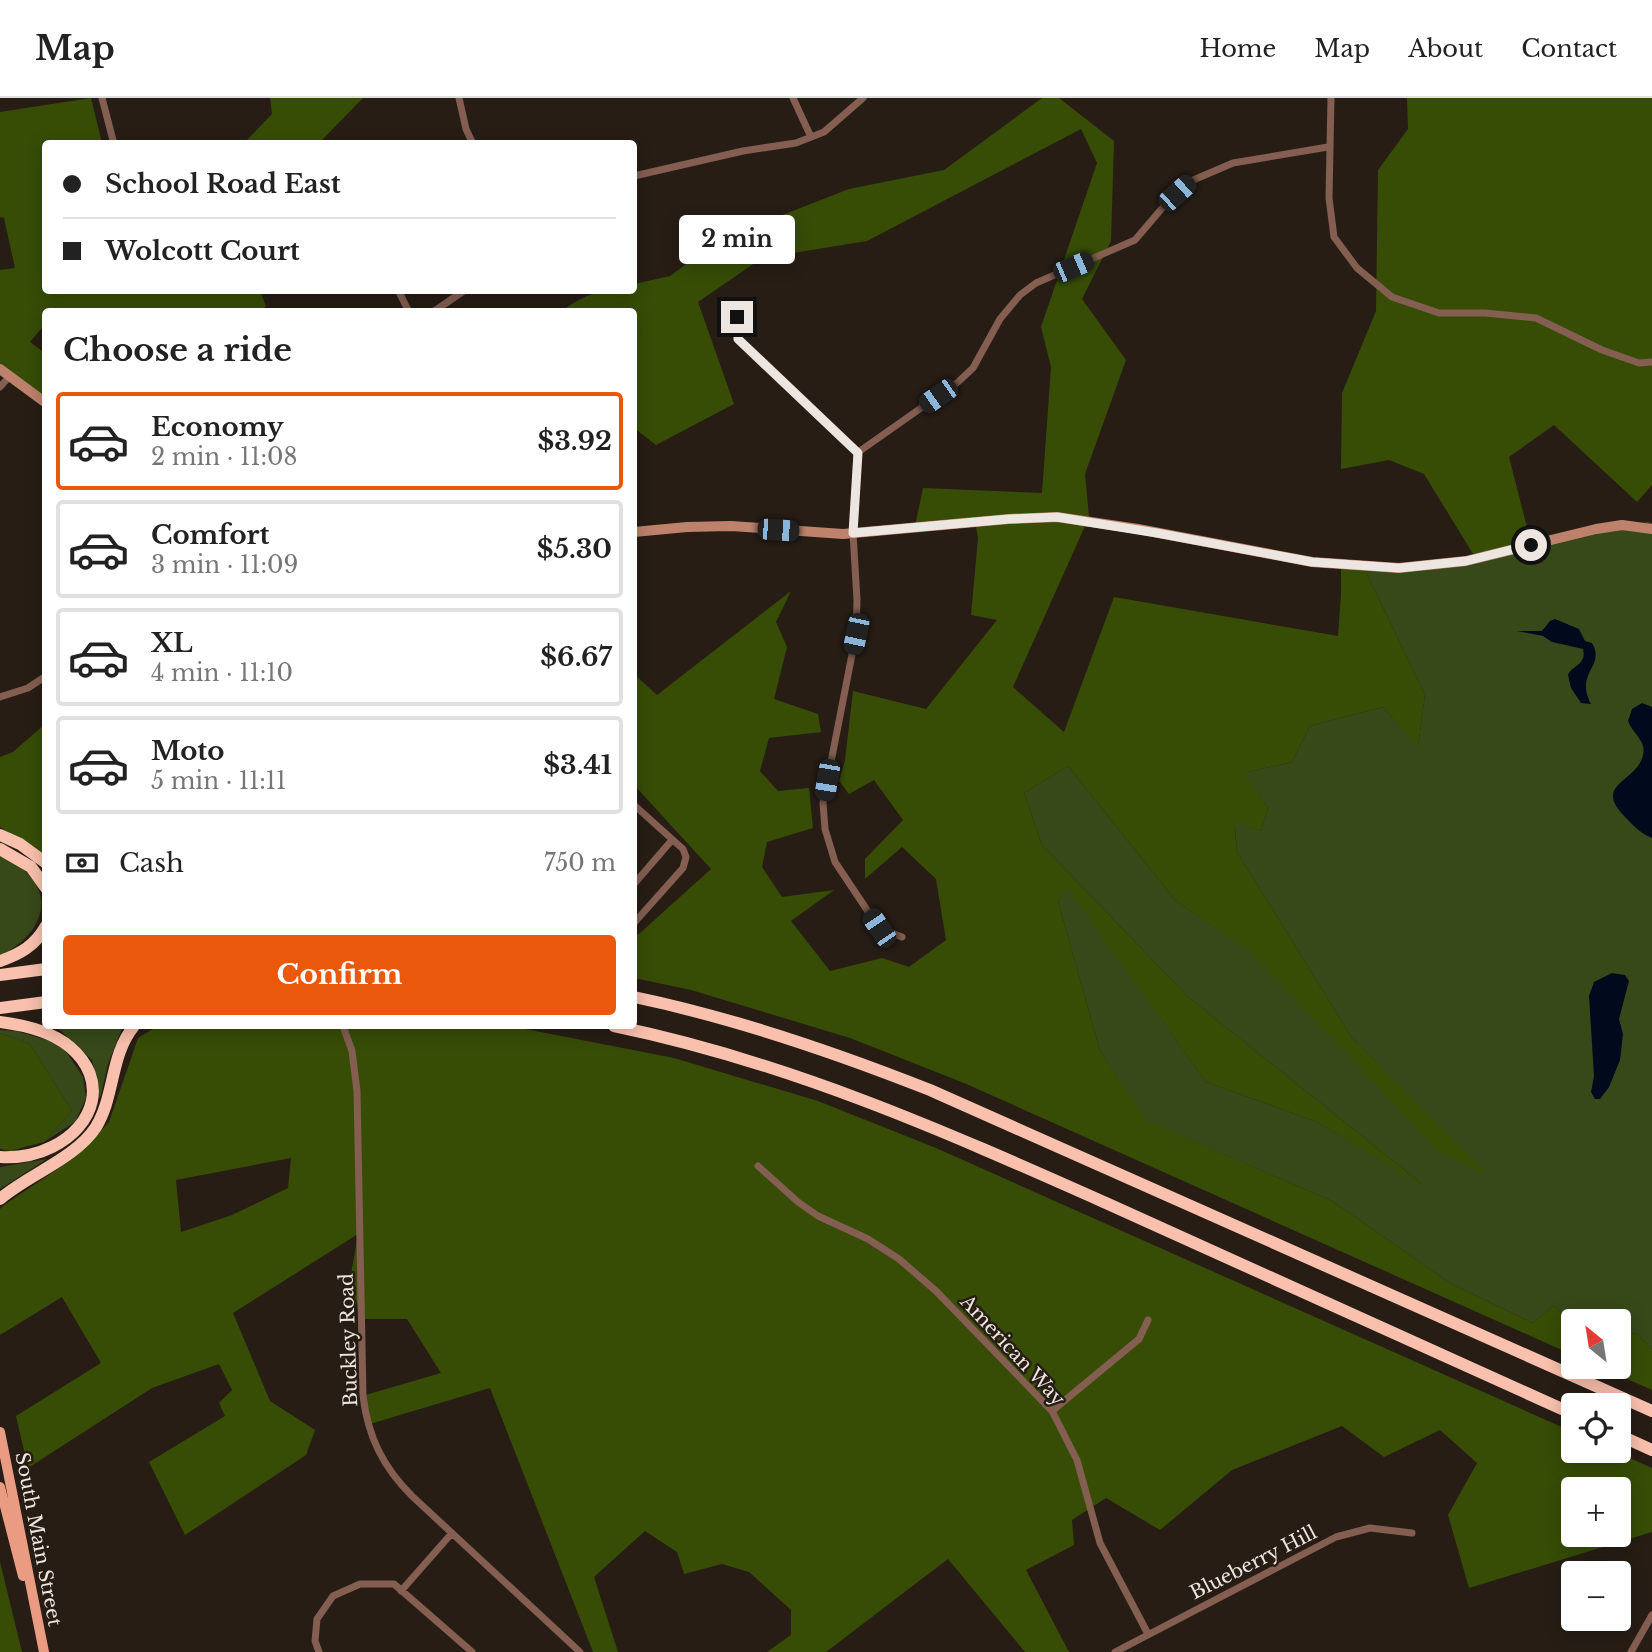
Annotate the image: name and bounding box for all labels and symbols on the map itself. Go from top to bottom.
car [1155,171,1200,215]
callout: 2 min [679,216,795,264]
car [1050,249,1097,285]
route end [721,301,753,333]
car [915,375,962,417]
car [757,518,800,542]
route start [1515,529,1547,561]
car [842,611,871,657]
car [814,757,841,803]
car [859,905,900,951]
street label: Buckley Road [335,1273,362,1407]
street label: American Way [955,1290,1070,1410]
north arrow [1561,1309,1631,1379]
street label: South Main Street [10,1450,67,1629]
street label: Blueberry Hill [1186,1521,1320,1604]

